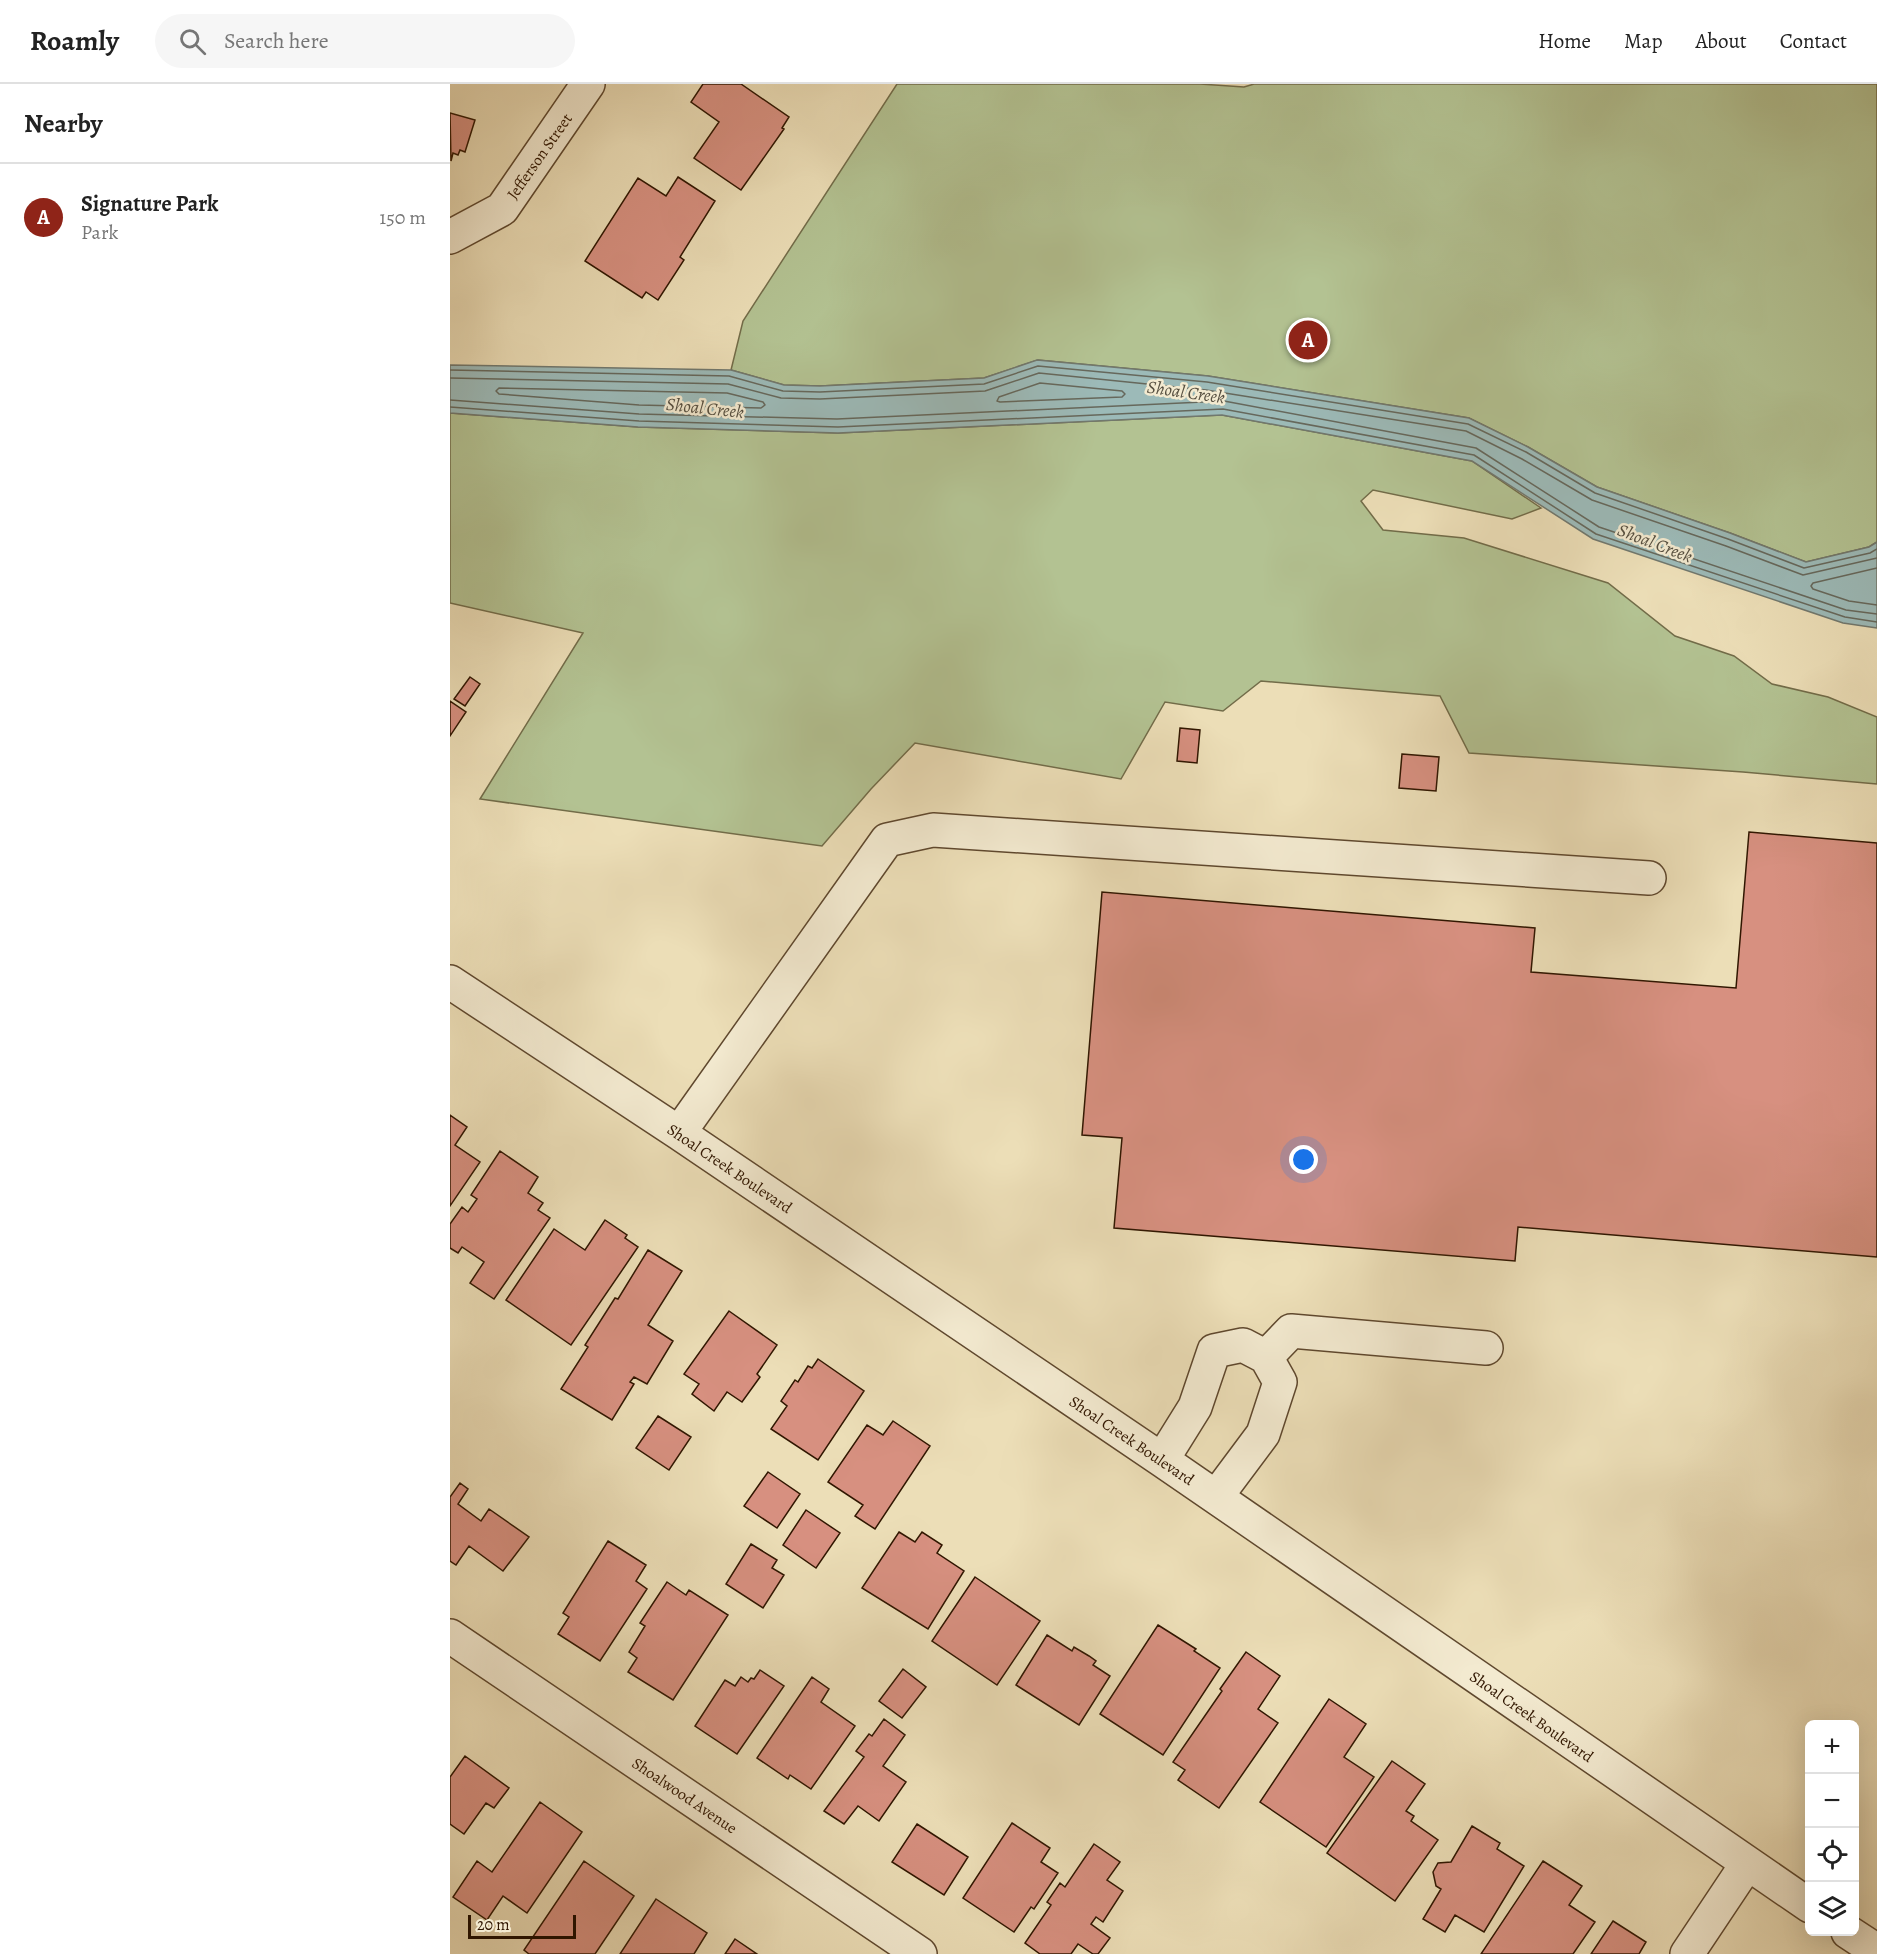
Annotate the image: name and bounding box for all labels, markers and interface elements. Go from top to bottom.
search box [155,14,575,68]
text: Roamly [30,22,119,60]
icon: search [176,25,209,58]
text: Search here [224,26,329,56]
text: Home [1538,27,1591,55]
text: Map [1624,27,1662,55]
text: About [1695,27,1747,55]
text: Contact [1780,27,1847,55]
text: Nearby [24,106,103,141]
street label: Jefferson Street [502,109,578,204]
text: Signature Park [81,189,218,219]
text: A [37,204,50,231]
text: 150 m [379,204,426,231]
text: Park [81,219,119,246]
pin: A [1288,318,1328,362]
water label: Shoal Creek [1146,375,1226,409]
water label: Shoal Creek [665,392,745,424]
water label: Shoal Creek [1614,518,1696,568]
street label: Shoal Creek Boulevard [663,1119,797,1219]
your location [1289,1145,1318,1174]
street label: Shoal Creek Boulevard [1065,1391,1199,1491]
street label: Shoal Creek Boulevard [1465,1666,1598,1768]
map controls [1805,1720,1859,1936]
button: + [1805,1720,1859,1774]
street label: Shoalwood Avenue [627,1752,741,1839]
button: − [1805,1774,1859,1828]
button: locate [1805,1828,1859,1882]
button: layers [1805,1882,1859,1936]
scale bar [468,1912,576,1940]
text: 20 m [477,1914,510,1936]

